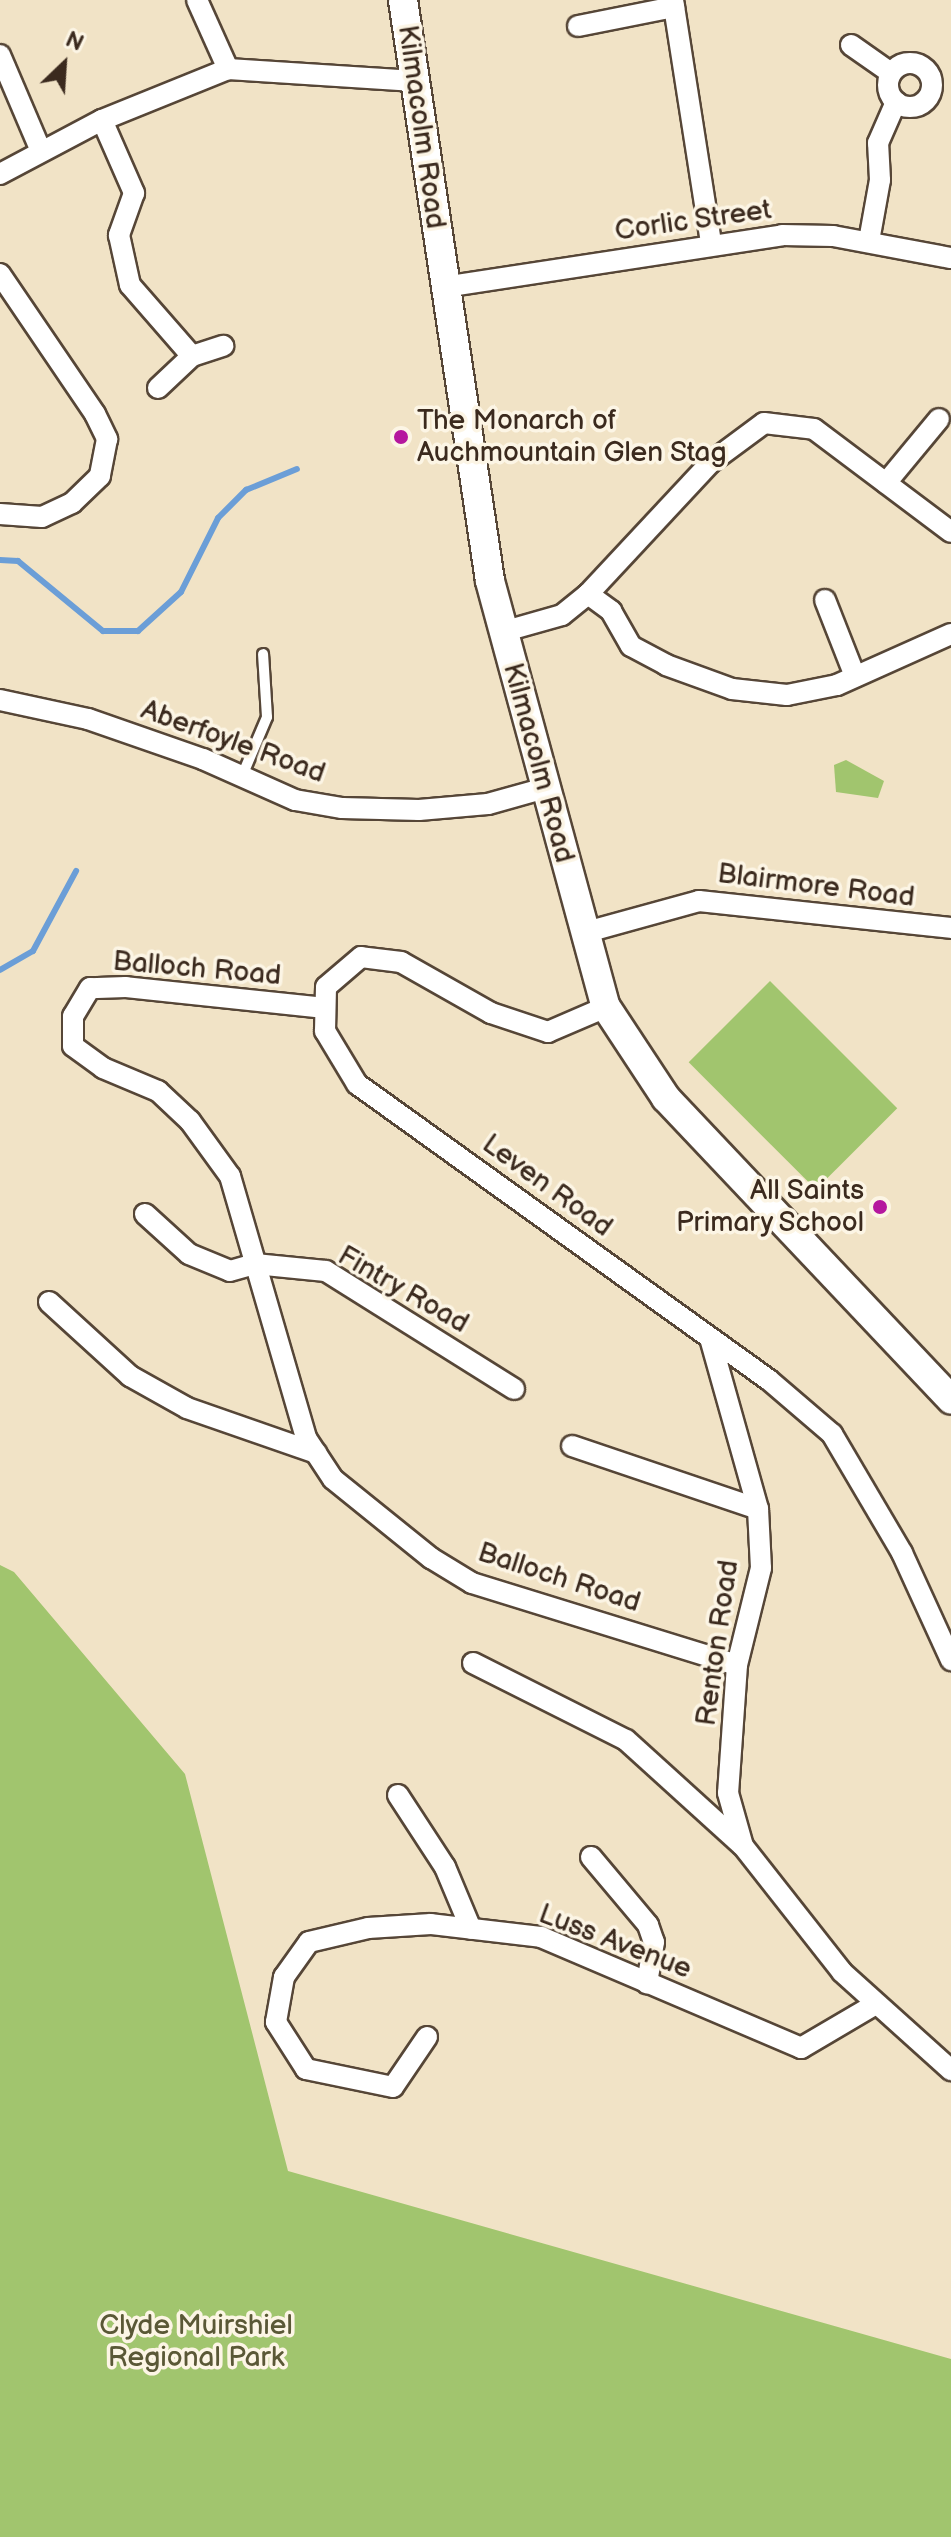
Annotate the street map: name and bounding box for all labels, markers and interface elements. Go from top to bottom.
street label: Kilmacolm Road [390,23,452,231]
north arrow [24,24,104,104]
text: N [61,26,88,58]
street label: Corlic Street [612,193,774,249]
place label: The Monarch of Auchmountain Glen Stag [417,404,727,470]
marker: The Monarch of Auchmountain Glen Stag [392,428,410,446]
street label: Kilmacolm Road [495,659,581,867]
street label: Aberfoyle Road [136,693,330,791]
street label: Blairmore Road [716,857,916,915]
street label: Balloch Road [111,945,283,993]
street label: Leven Road [475,1128,619,1244]
place label: All Saints Primary School [674,1174,864,1240]
marker: All Saints Primary School [871,1198,889,1216]
street label: Fintry Road [331,1239,475,1341]
street label: Balloch Road [474,1536,644,1620]
street label: Renton Road [690,1558,746,1728]
street label: Luss Avenue [534,1897,696,1987]
park label: Clyde Muirshiel Regional Park [99,2309,293,2375]

